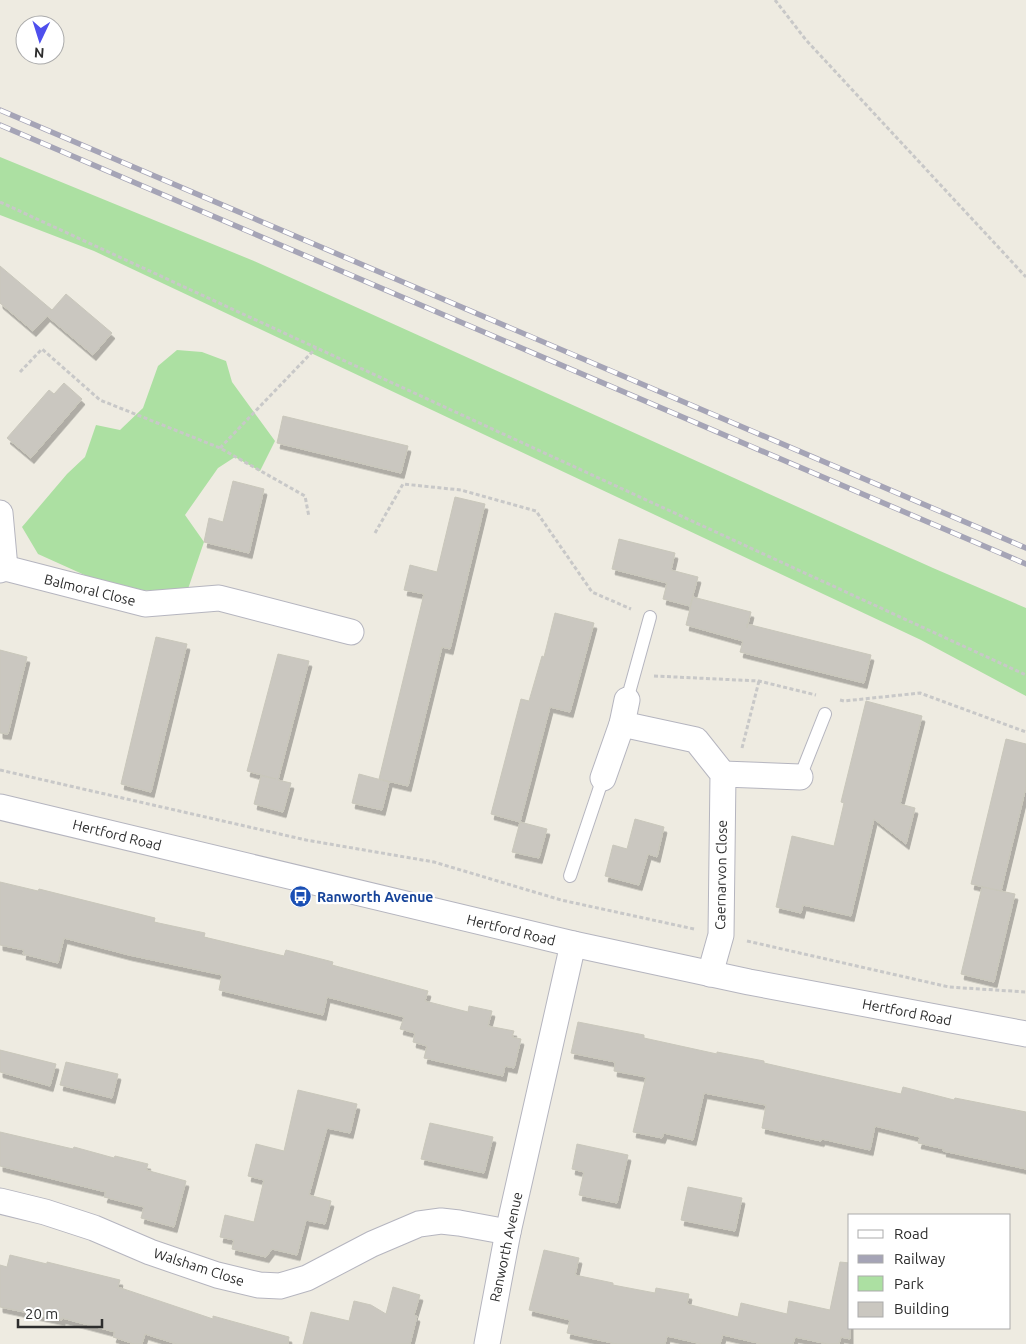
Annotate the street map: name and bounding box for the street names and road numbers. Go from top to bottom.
street label: Balmoral Close [43,571,137,609]
street label: Hertford Road [71,816,163,854]
street label: Caernarvon Close [712,820,730,930]
street label: Hertford Road [465,911,557,949]
street label: Hertford Road [861,995,953,1029]
street label: Ranworth Avenue [487,1191,525,1303]
street label: Walsham Close [152,1245,246,1289]

